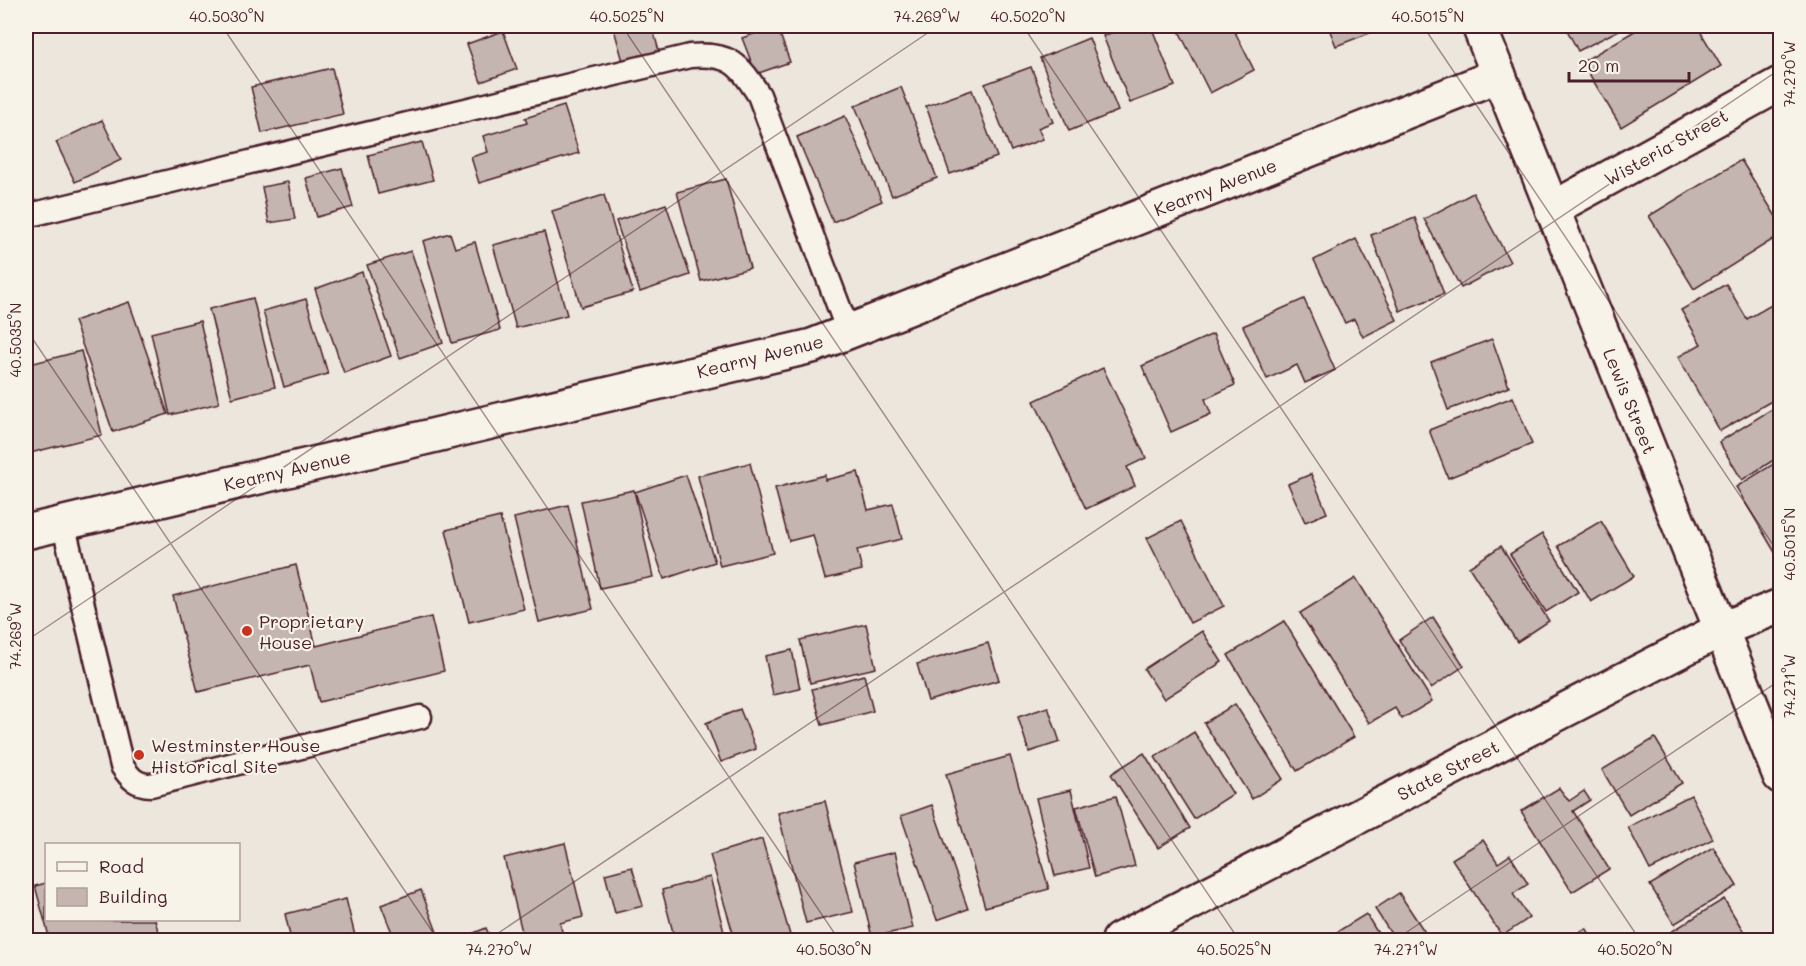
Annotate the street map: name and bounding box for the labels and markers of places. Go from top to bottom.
place label: Proprietary House [259,609,364,654]
marker: Proprietary House [240,624,254,638]
place label: Westminster House Historical Site [151,733,320,778]
marker: Westminster House Historical Site [132,748,146,762]

